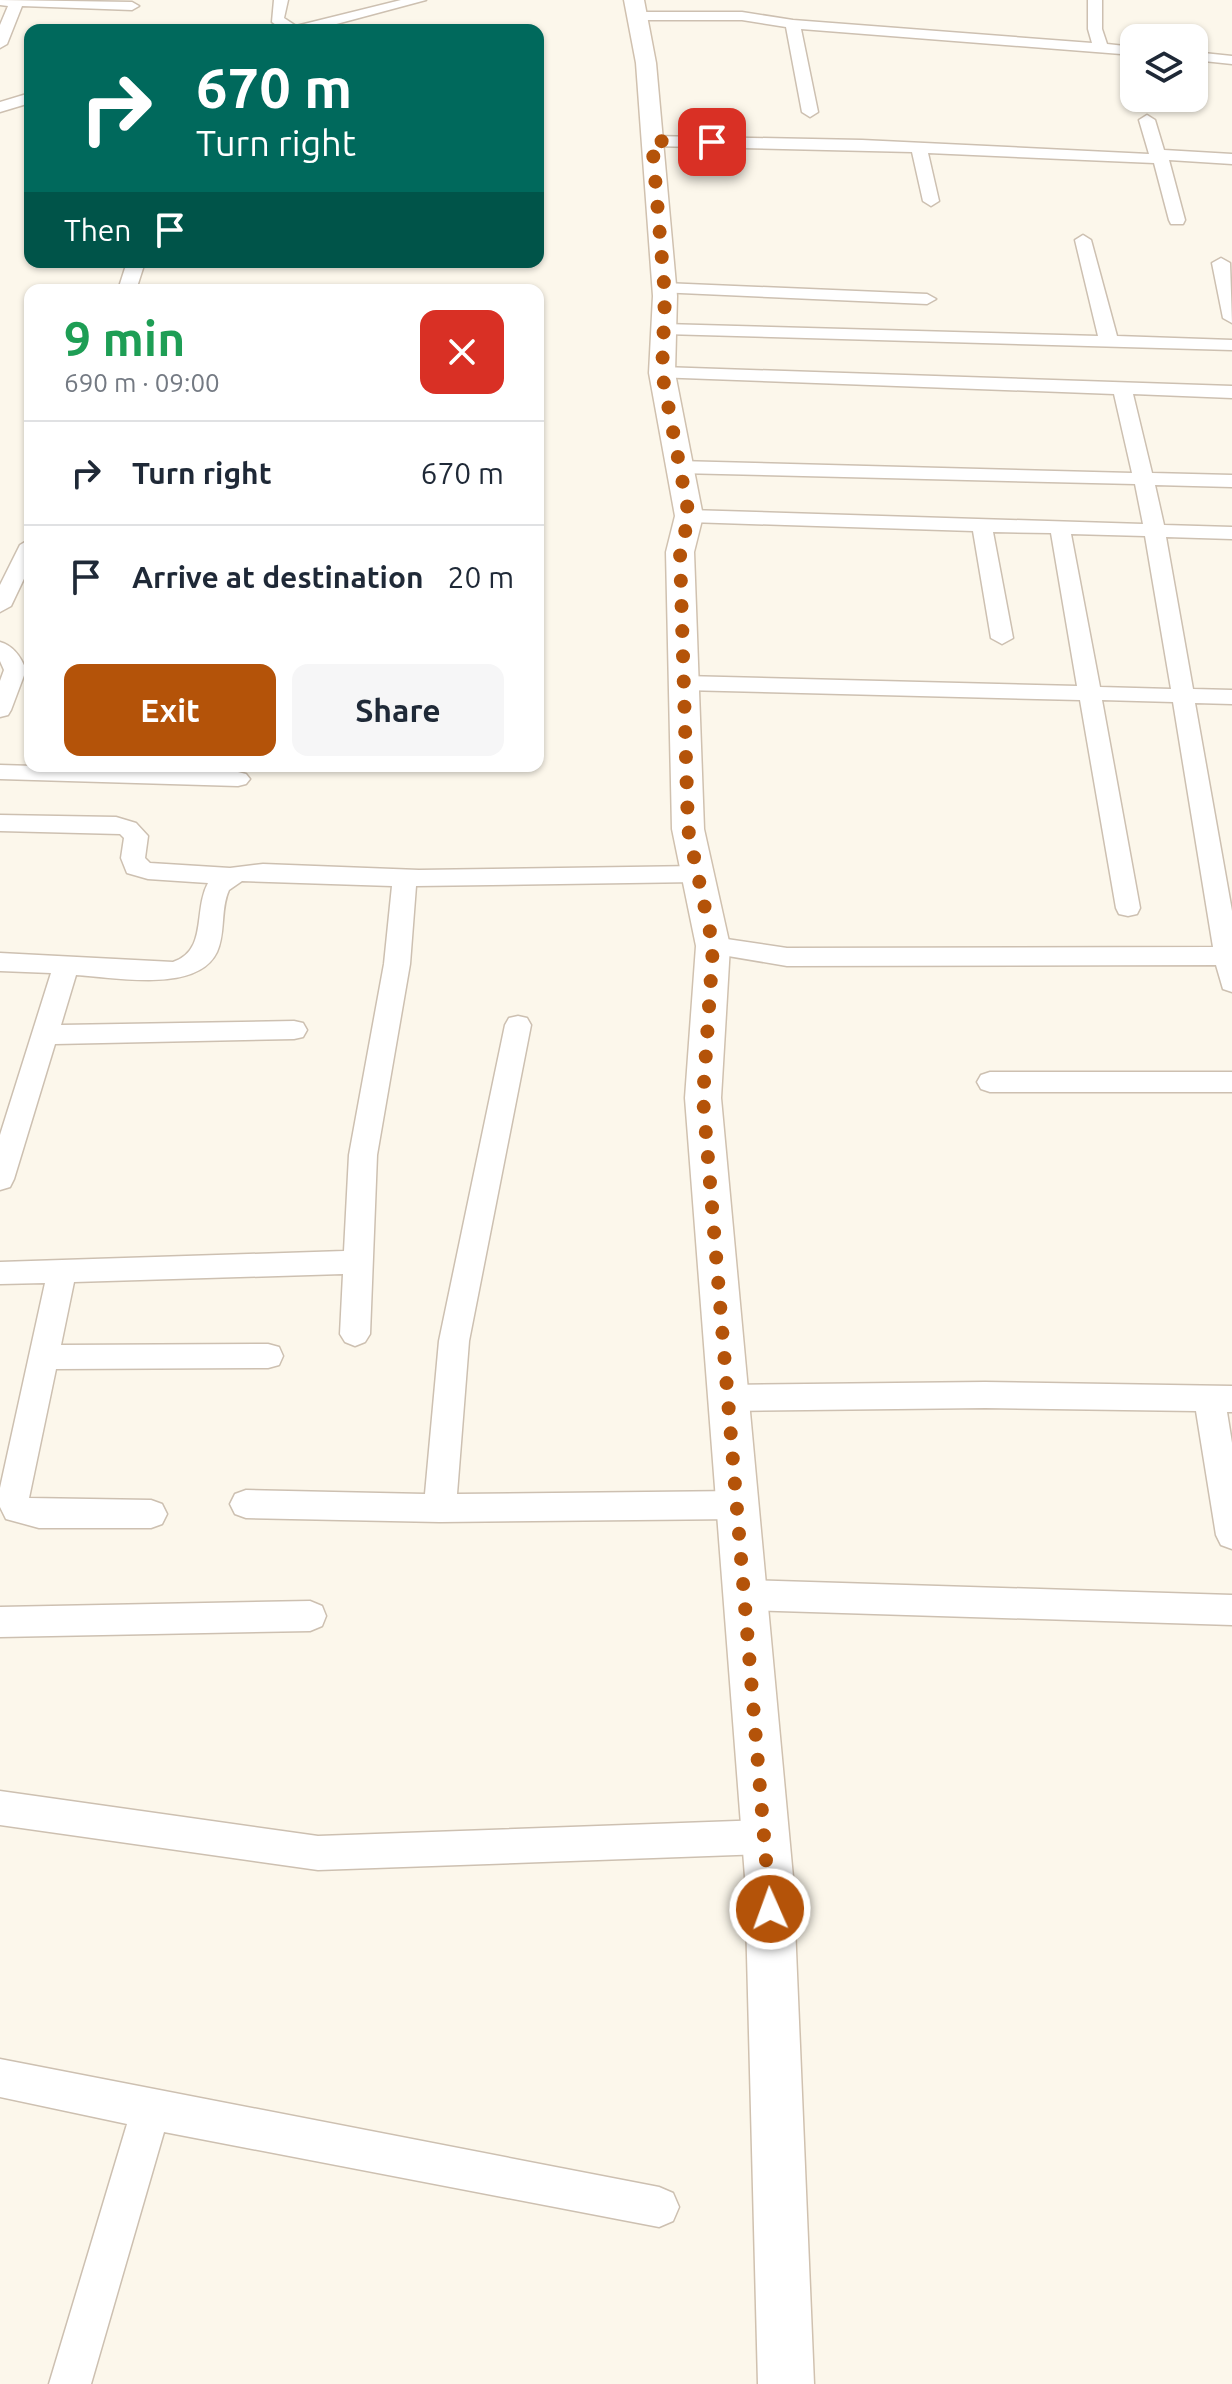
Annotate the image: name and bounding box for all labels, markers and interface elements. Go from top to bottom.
map controls [1120,24,1208,112]
button: layers [1120,24,1208,112]
icon: right [64,56,168,160]
text: 670 m [196,56,352,119]
pin [678,108,746,176]
icon: arrive [690,120,734,164]
text: Turn right [196,122,356,163]
icon: arrive [148,208,192,252]
text: Then [64,213,132,247]
button: close [420,310,504,394]
text: 9 min [64,311,185,365]
text: 690 m · 09:00 [64,368,220,397]
icon: right [64,451,108,495]
text: Turn right [132,456,272,490]
text: 670 m [420,456,504,490]
icon: arrive [64,555,108,599]
text: Arrive at destination [132,560,424,594]
text: 20 m [448,560,514,594]
button: Exit [64,664,276,756]
button: Share [292,664,504,756]
position arrow [728,1867,812,1951]

